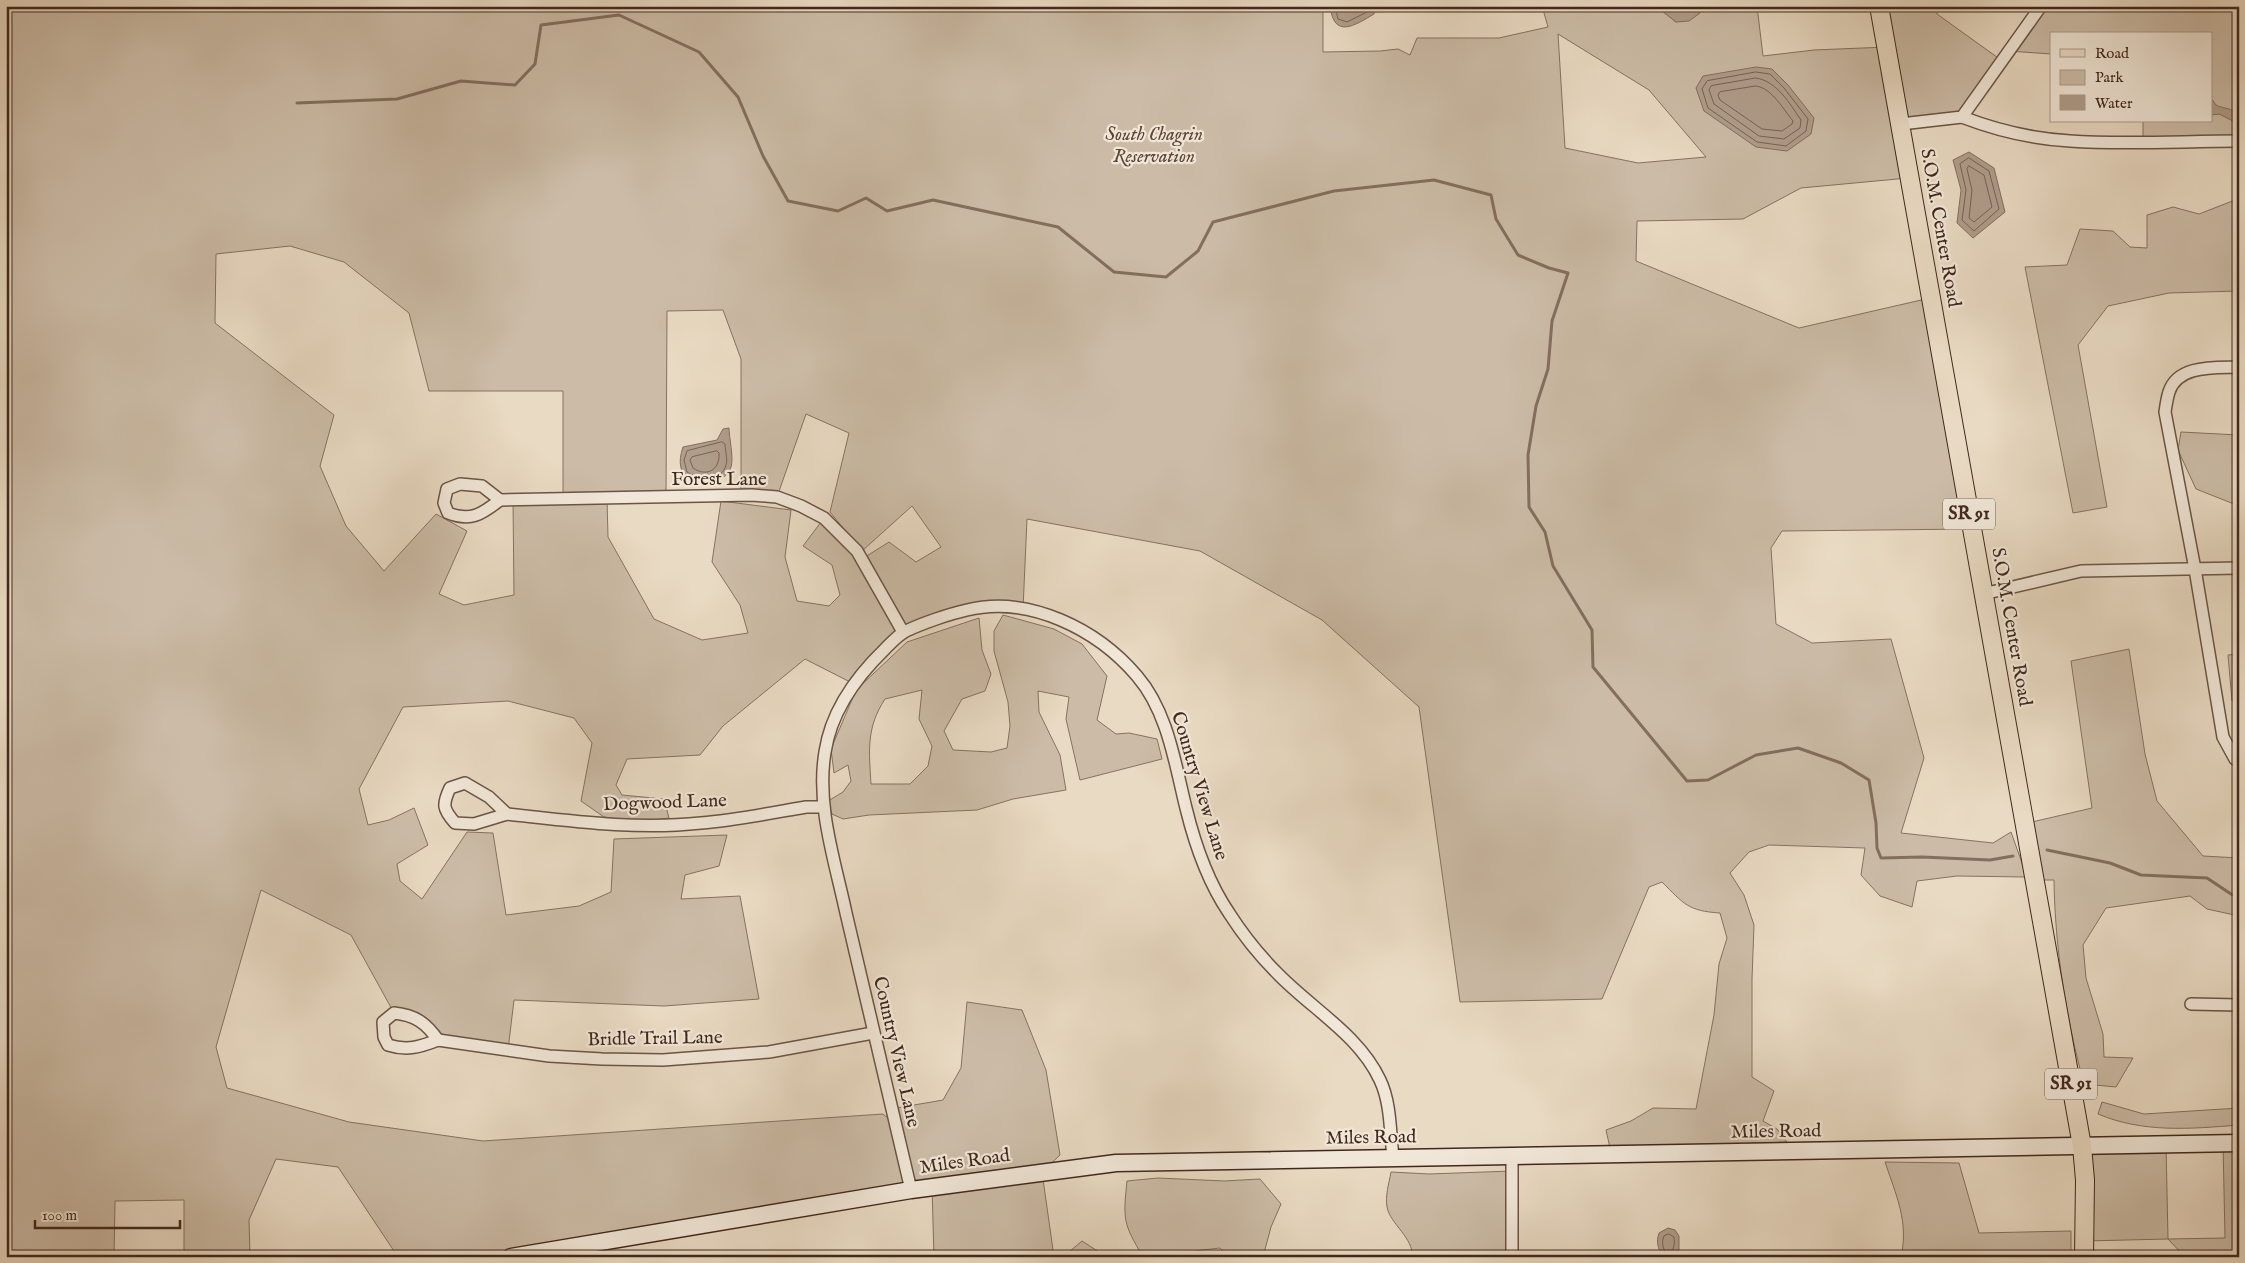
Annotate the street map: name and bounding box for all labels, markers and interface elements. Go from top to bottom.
legend [2050,32,2212,122]
text: Road [2095,44,2130,63]
text: Park [2095,68,2125,87]
text: Water [2095,94,2133,113]
park label: South Chagrin Reservation [1105,123,1203,169]
street label: S.O.M. Center Road [1914,147,1966,310]
street label: Forest Lane [671,468,767,492]
road number: SR 91 [1943,498,1995,530]
street label: S.O.M. Center Road [1985,546,2037,709]
street label: Country View Lane [1165,709,1233,863]
street label: Dogwood Lane [603,789,728,817]
street label: Country View Lane [867,974,925,1130]
street label: Bridle Trail Lane [587,1026,723,1052]
road number: SR 91 [2045,1068,2097,1100]
street label: Miles Road [1731,1119,1822,1145]
street label: Miles Road [1326,1125,1417,1151]
street label: Miles Road [918,1144,1012,1180]
scale bar [35,1198,180,1230]
text: 100 m [42,1206,78,1225]

